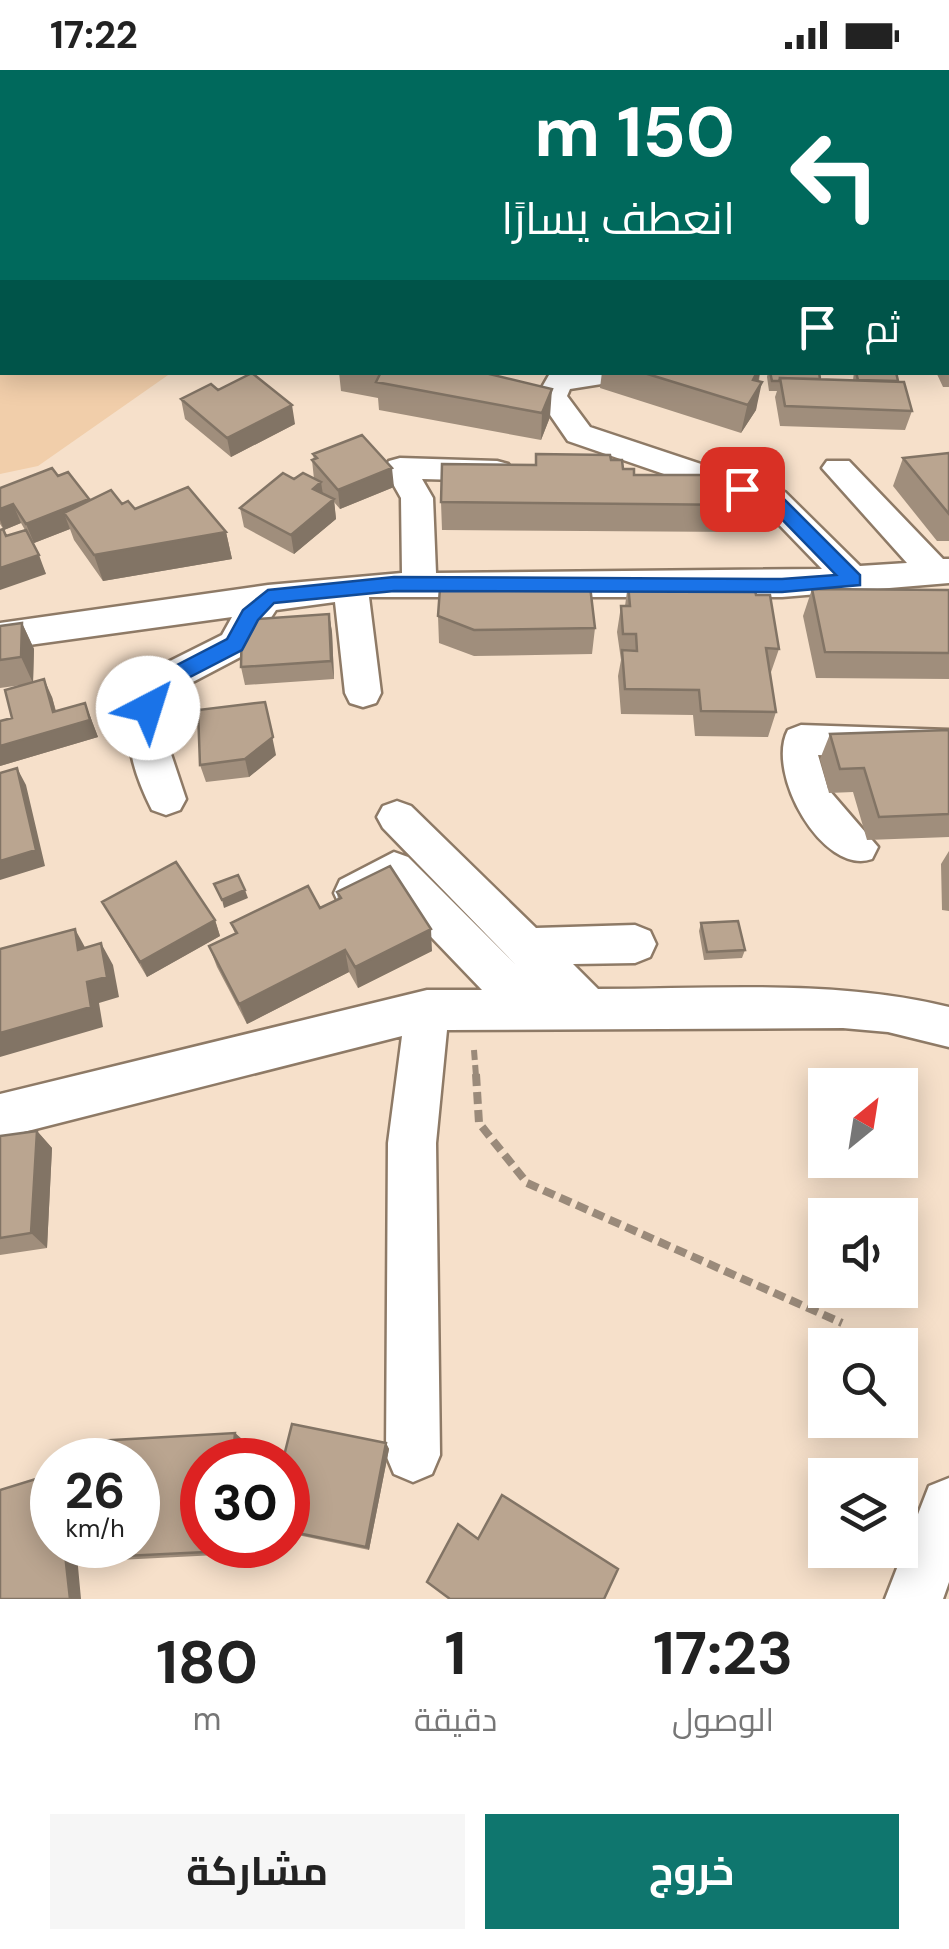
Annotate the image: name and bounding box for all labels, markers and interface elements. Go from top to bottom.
text: 17:22 [50,10,138,60]
text: 150 m [534,87,735,178]
icon: left [770,110,900,240]
text: انعطف يسارًا [501,189,735,248]
icon: arrive [790,300,845,355]
text: ثم [865,304,900,354]
pin [700,447,785,532]
icon: arrive [715,462,770,517]
position arrow [96,656,200,760]
north arrow [808,1068,918,1178]
map controls [808,1068,918,1568]
button: sound [808,1198,918,1308]
button: search [808,1328,918,1438]
speed limit sign: 30 [180,1438,310,1568]
text: 26 [65,1458,125,1524]
button: layers [808,1458,918,1568]
text: km/h [65,1512,125,1545]
text: 1 [445,1614,466,1693]
text: 17:23 [653,1614,793,1693]
text: 180 [156,1623,258,1702]
text: m [193,1698,221,1740]
text: دقيقة [414,1699,497,1741]
text: الوصول [672,1699,774,1741]
button: مشاركة [50,1814,465,1929]
button: خروج [485,1814,899,1929]

